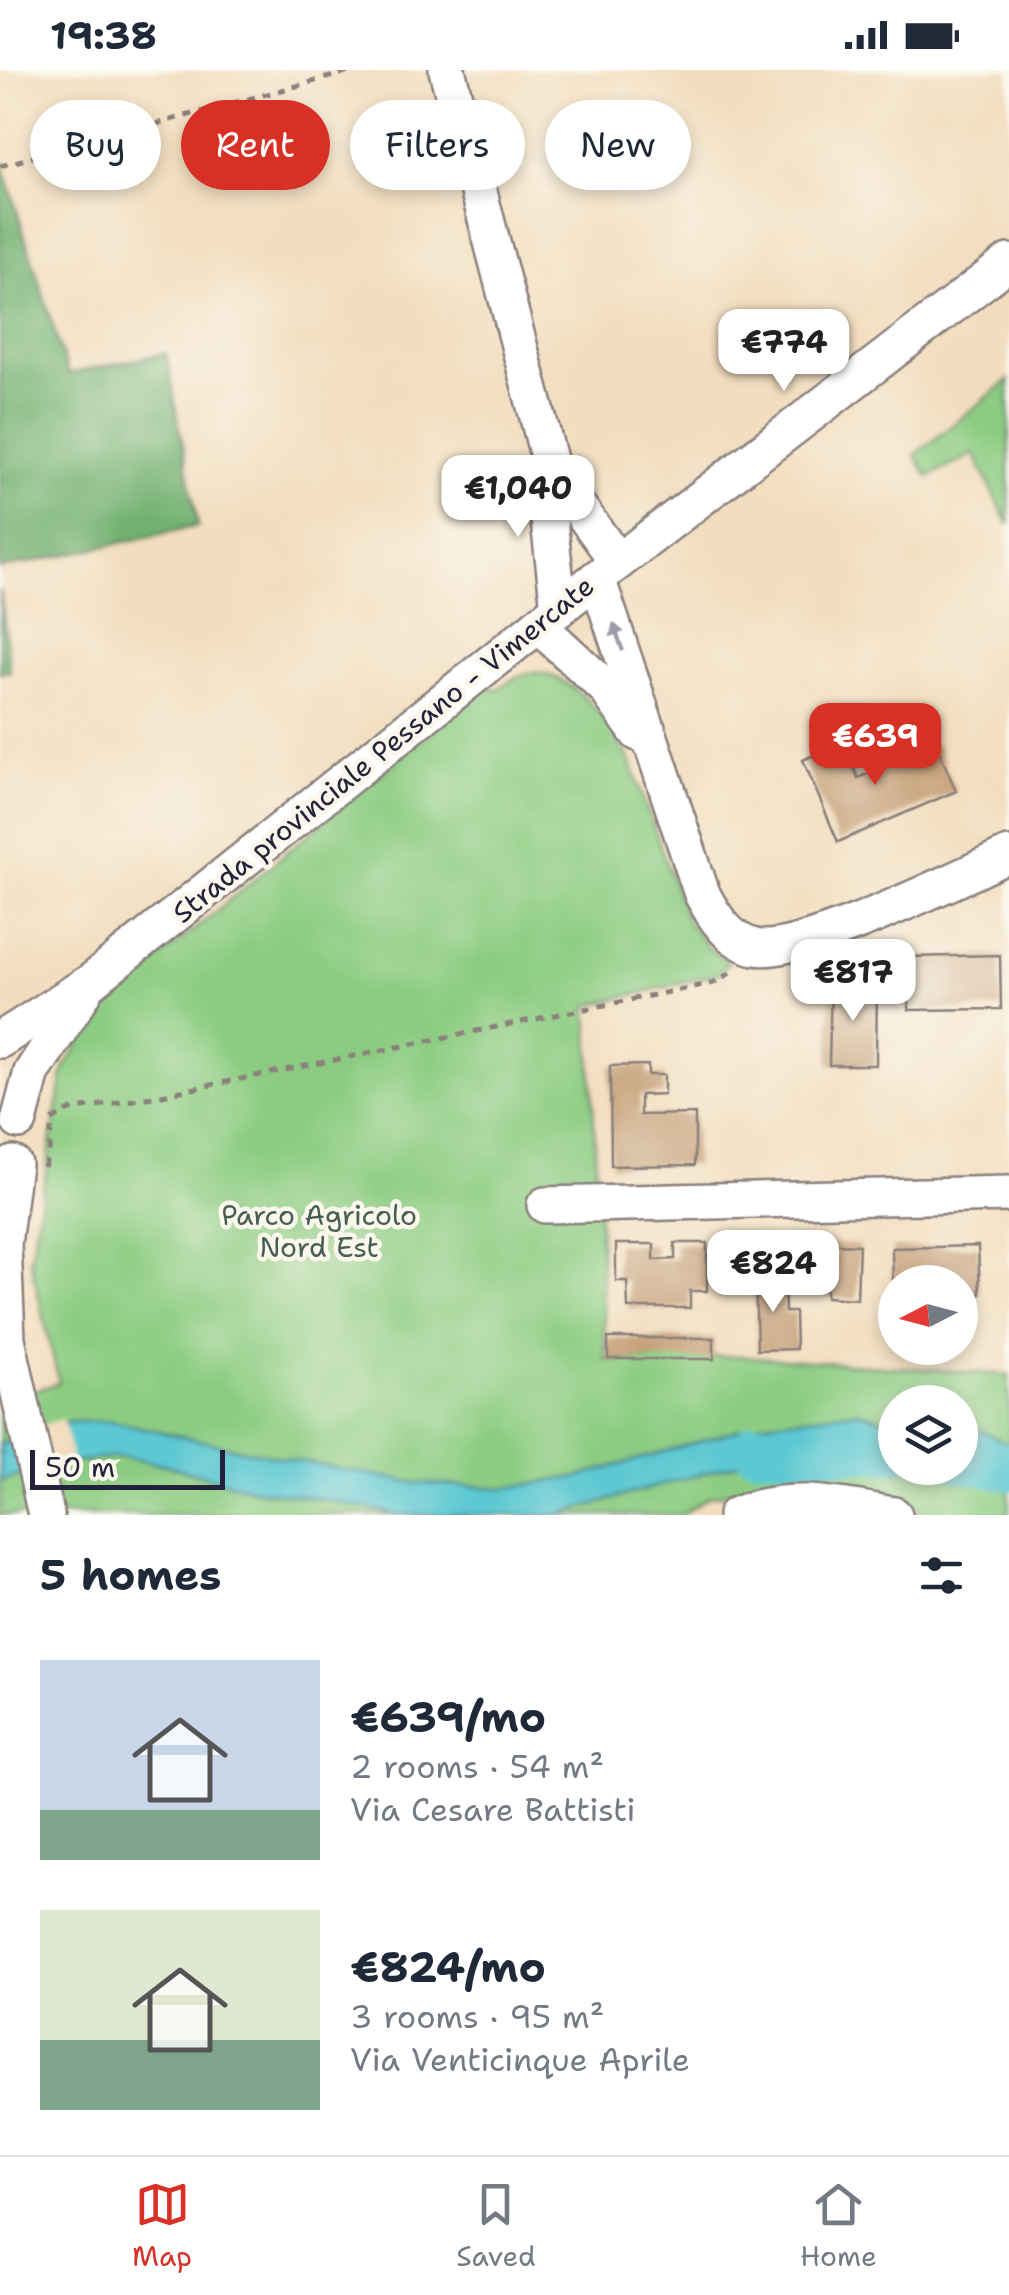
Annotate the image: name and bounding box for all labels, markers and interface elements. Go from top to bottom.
text: 19:38 [50,10,157,61]
chip: Buy [30,100,161,190]
chip: Rent [181,100,330,190]
chip: Filters [350,100,525,190]
chip: New [545,100,691,190]
pin: €774 [725,309,843,394]
text: €774 [740,320,828,363]
pin: €1,040 [437,455,599,540]
text: €1,040 [463,466,573,509]
street label: Strada provinciale Pessano - Vimercate [164,567,602,931]
one-way arrow [610,621,625,651]
pin: €639 [816,703,934,788]
text: €639 [831,714,919,757]
pin: €817 [794,939,912,1024]
text: €817 [813,950,893,993]
park label: Parco Agricolo Nord Est [221,1196,417,1266]
pin: €824 [714,1230,832,1315]
text: €824 [729,1241,817,1284]
north arrow [878,1265,978,1365]
map controls [878,1265,978,1485]
button: layers [878,1385,978,1485]
scale bar [30,1445,225,1490]
text: 50 m [45,1448,115,1486]
text: 5 homes [40,1547,221,1603]
icon: filters [914,1548,969,1603]
text: €639/mo [350,1689,546,1745]
icon: home [120,1700,240,1820]
text: 2 rooms · 54 m² [350,1745,604,1788]
text: Via Cesare Battisti [350,1788,636,1831]
text: €824/mo [350,1939,546,1995]
icon: home [120,1950,240,2070]
text: 3 rooms · 95 m² [350,1995,604,2038]
text: Via Venticinque Aprile [350,2038,690,2081]
tab: Map [132,2177,192,2275]
tab: Saved [456,2177,536,2275]
tab: Home [800,2177,877,2275]

